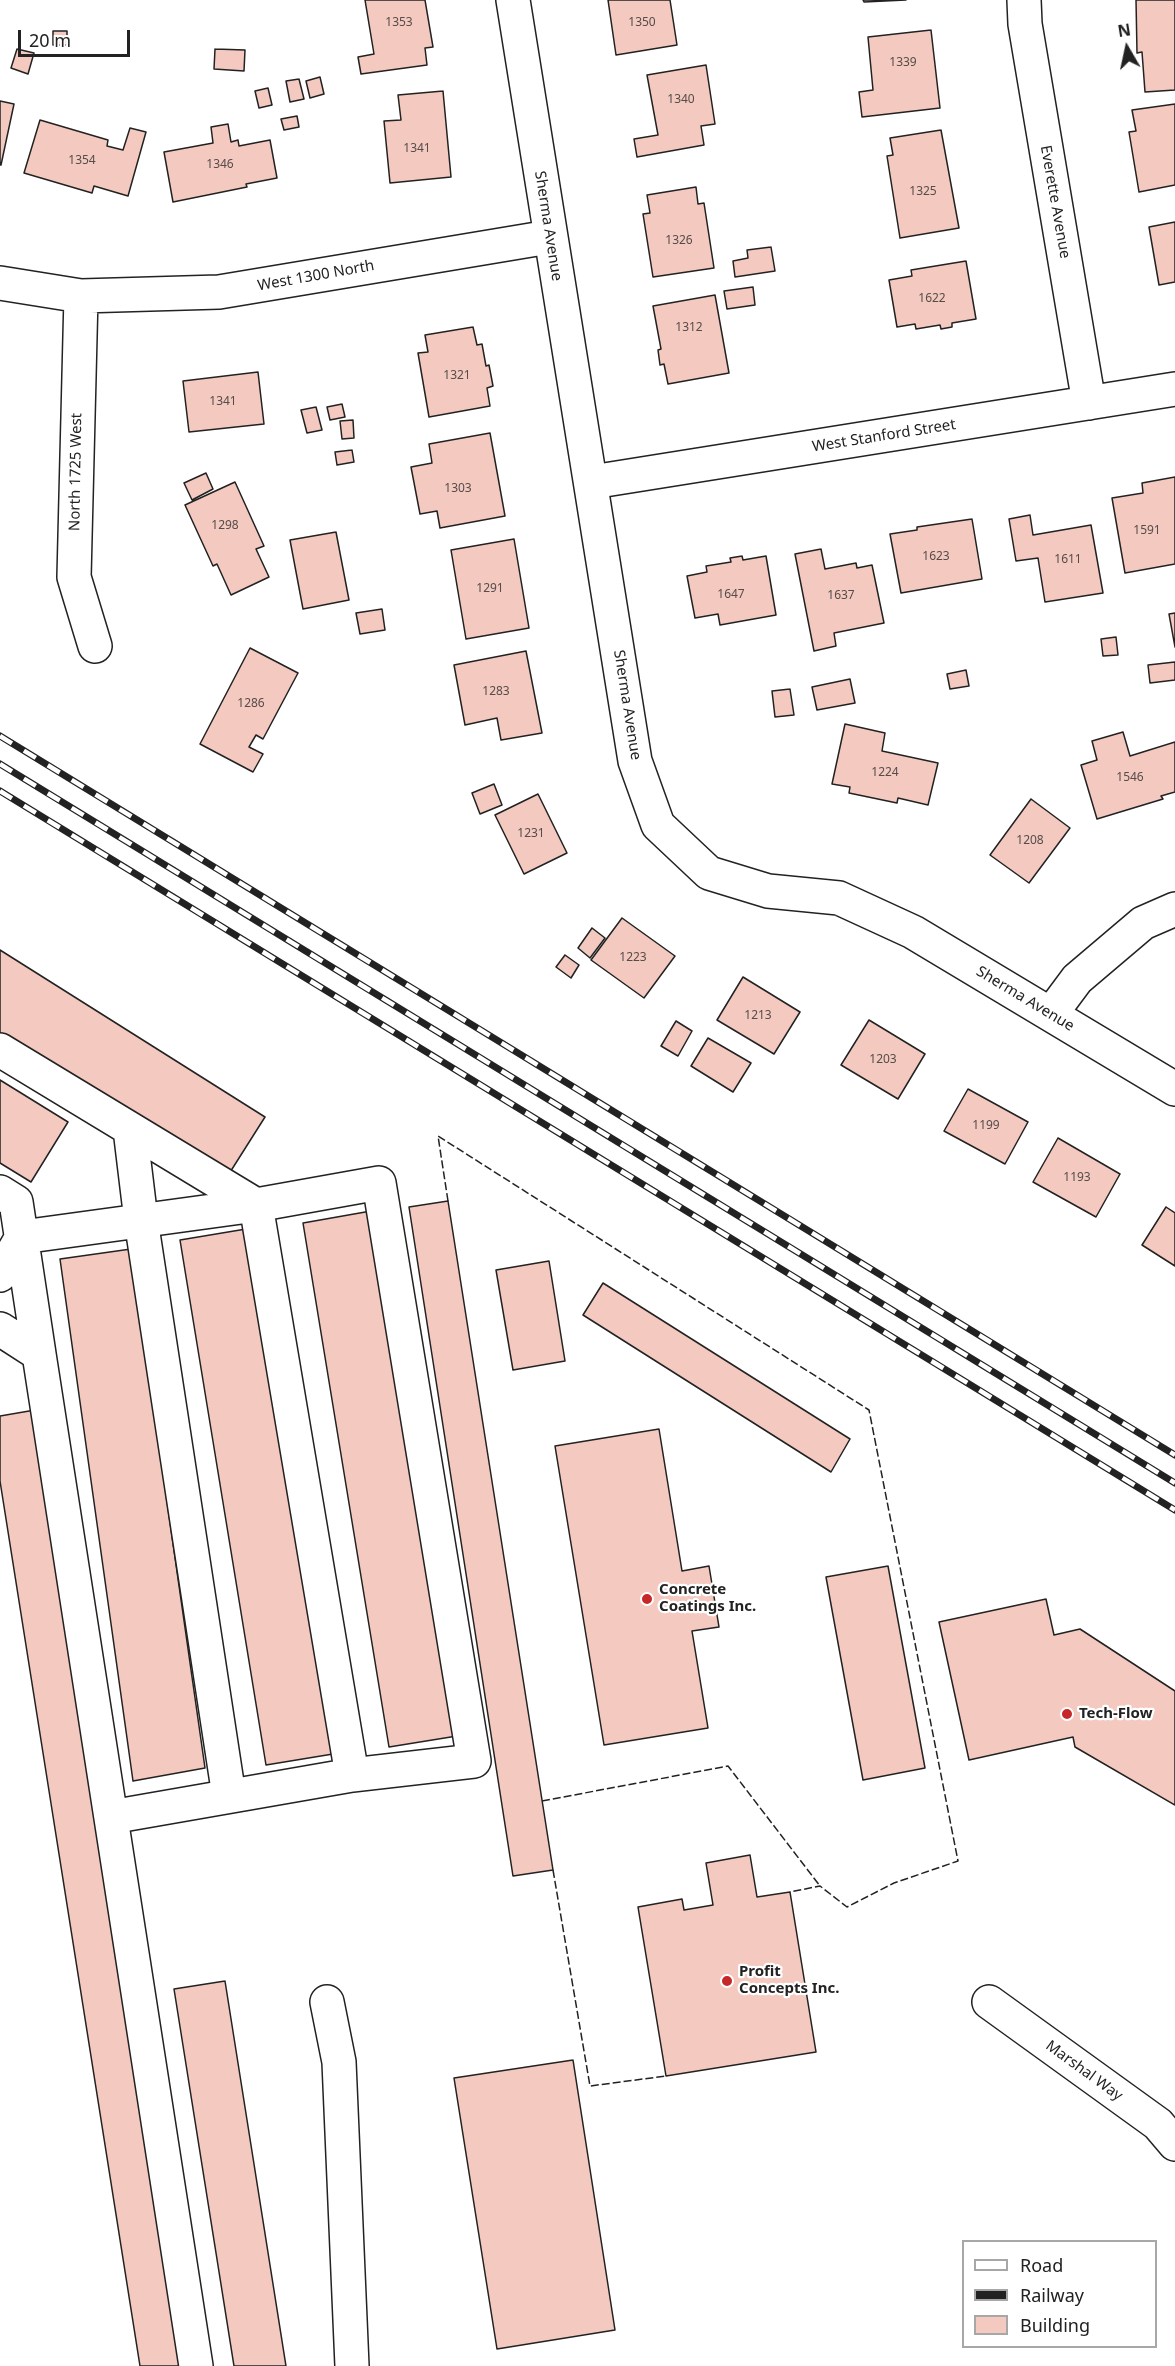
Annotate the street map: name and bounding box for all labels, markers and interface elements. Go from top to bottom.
house number: 1353 [385,16,413,30]
house number: 1350 [628,16,656,30]
scale bar [21,18,134,56]
north arrow [1097,18,1157,78]
text: N [1116,18,1132,42]
text: 20 m [29,28,71,52]
house number: 1339 [889,56,917,70]
house number: 1340 [667,93,695,107]
house number: 1341 [403,142,431,156]
street label: Everette Avenue [1036,144,1074,260]
house number: 1354 [68,154,96,168]
house number: 1346 [206,158,234,172]
street label: Sherma Avenue [530,170,566,282]
house number: 1325 [909,185,937,199]
house number: 1326 [665,234,693,248]
street label: West 1300 North [256,257,376,295]
house number: 1622 [918,292,946,306]
house number: 1312 [675,321,703,335]
house number: 1321 [443,369,471,383]
house number: 1341 [209,395,237,409]
street label: North 1725 West [66,413,86,531]
street label: West Stanford Street [811,416,957,456]
house number: 1303 [444,482,472,496]
house number: 1298 [211,519,239,533]
house number: 1591 [1133,524,1161,538]
house number: 1623 [922,550,950,564]
house number: 1611 [1054,553,1082,567]
house number: 1291 [476,582,504,596]
house number: 1647 [717,588,745,602]
house number: 1637 [827,589,855,603]
street label: Sherma Avenue [609,649,645,761]
house number: 1283 [482,685,510,699]
house number: 1286 [237,697,265,711]
house number: 1224 [871,766,899,780]
house number: 1546 [1116,771,1144,785]
house number: 1231 [517,827,545,841]
house number: 1208 [1016,834,1044,848]
house number: 1223 [619,951,647,965]
street label: Sherma Avenue [973,963,1077,1035]
house number: 1213 [744,1009,772,1023]
house number: 1203 [869,1053,897,1067]
house number: 1199 [972,1119,1000,1133]
house number: 1193 [1063,1171,1091,1185]
place label: Concrete Coatings Inc. [659,1581,756,1616]
marker: Concrete Coatings Inc. [640,1592,654,1606]
place label: Tech-Flow [1079,1705,1152,1723]
marker: Tech-Flow [1060,1707,1074,1721]
place label: Profit Concepts Inc. [739,1963,839,1998]
marker: Profit Concepts Inc. [720,1974,734,1988]
street label: Marshal Way [1042,2037,1126,2105]
legend [962,2240,1157,2348]
text: Road [1020,2253,1063,2277]
text: Railway [1020,2283,1084,2307]
text: Building [1020,2313,1090,2337]

